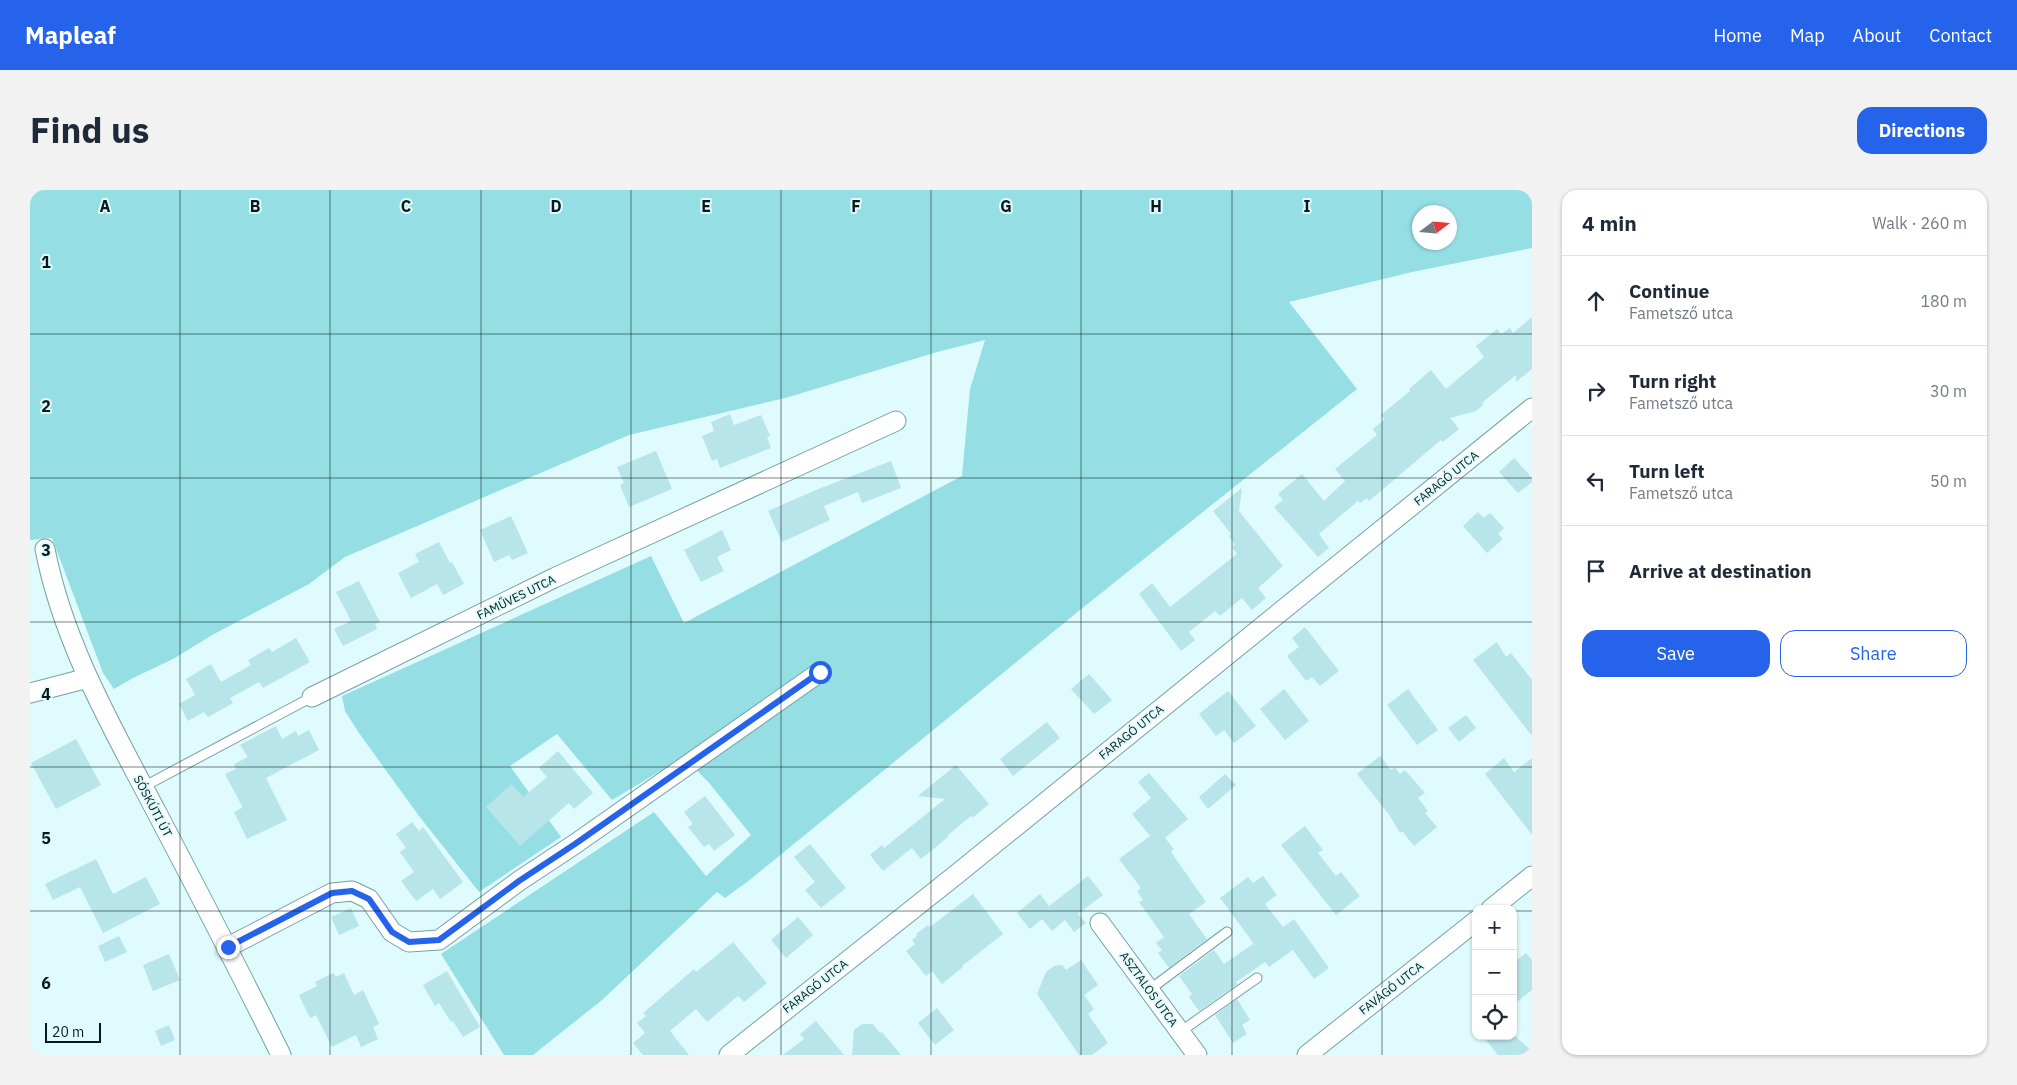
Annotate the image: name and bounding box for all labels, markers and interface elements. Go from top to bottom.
text: Mapleaf [25,19,116,51]
text: Home [1714,24,1762,47]
text: Map [1790,24,1825,47]
text: About [1853,24,1901,47]
text: Contact [1929,24,1992,47]
text: Find us [30,107,149,153]
button: Directions [1857,107,1987,154]
text: A [100,196,111,216]
text: B [250,196,261,216]
text: C [401,196,411,216]
text: D [550,196,562,216]
text: E [701,196,711,216]
text: F [851,196,861,216]
text: G [1000,196,1012,216]
text: H [1150,196,1162,216]
text: I [1304,196,1311,216]
north arrow [1412,205,1457,250]
text: 4 min [1582,209,1637,237]
text: Walk · 260 m [1872,213,1967,233]
text: 1 [41,252,51,272]
text: Continue [1629,279,1709,303]
icon: ahead [1582,287,1610,315]
text: 180 m [1920,291,1967,311]
text: Fametsző utca [1629,303,1733,323]
text: Turn right [1629,369,1716,393]
icon: right [1582,377,1610,405]
text: 30 m [1930,381,1967,401]
text: Fametsző utca [1629,393,1733,413]
text: 2 [41,396,51,416]
street label: FARAGÓ UTCA [1411,447,1482,509]
text: Turn left [1629,459,1705,483]
icon: left [1582,467,1610,495]
text: 50 m [1930,471,1967,491]
text: Fametsző utca [1629,483,1733,503]
text: 3 [41,540,51,560]
icon: arrive [1582,557,1610,585]
text: Arrive at destination [1629,559,1812,583]
street label: FAMŰVES UTCA [474,571,558,623]
button: Save [1582,630,1770,677]
button: Share [1780,630,1967,677]
route start [809,661,832,684]
text: 4 [41,684,51,704]
street label: FARAGÓ UTCA [1096,701,1167,763]
street label: SÓSKÚTI ÚT [131,773,176,839]
text: 5 [41,828,51,848]
map controls [1472,905,1517,1040]
button: + [1472,905,1517,950]
route end [217,936,240,959]
street label: ASZTALOS UTCA [1117,948,1181,1030]
button: − [1472,950,1517,995]
street label: FARAGÓ UTCA [779,956,851,1016]
street label: FAVÁGÓ UTCA [1356,958,1426,1018]
text: 6 [41,973,51,993]
button: locate [1472,995,1517,1040]
scale bar [45,1020,101,1043]
text: 20 m [52,1023,84,1041]

